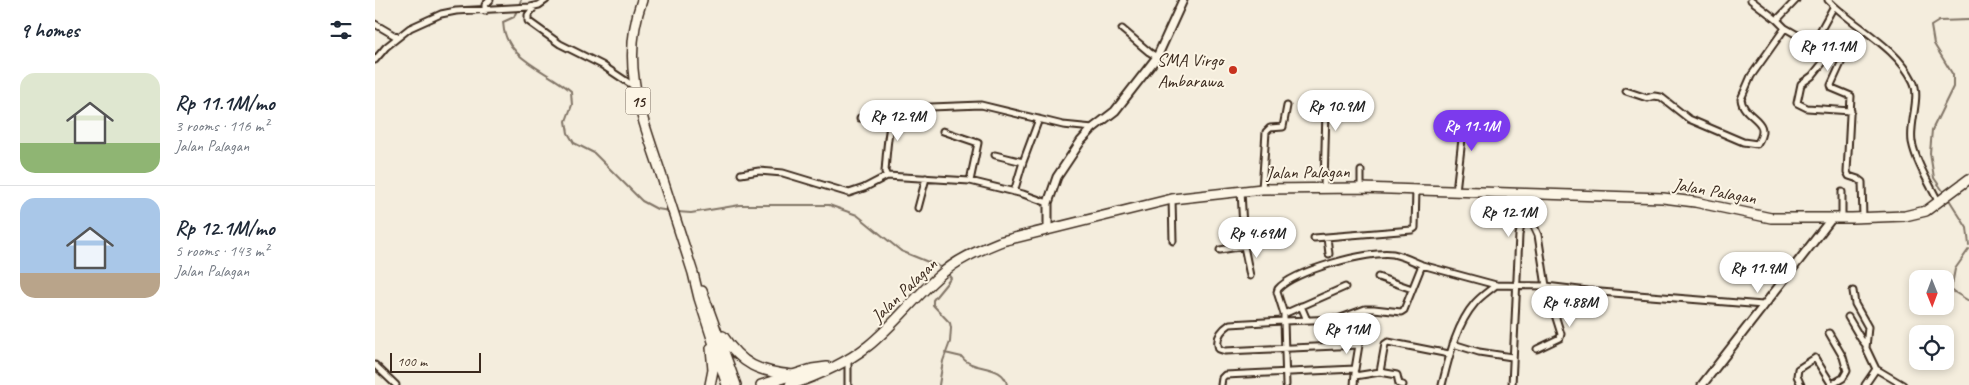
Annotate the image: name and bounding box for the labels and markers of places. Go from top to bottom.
pin: Rp 11.1M [1776,30,1880,72]
place label: SMA Virgo Ambarawa [1157,49,1225,92]
marker: SMA Virgo Ambarawa [1227,64,1239,76]
pin: Rp 10.9M [1284,90,1388,132]
pin: Rp 12.9M [846,100,950,142]
pin: Rp 11.1M [1420,110,1524,152]
pin: Rp 12.1M [1457,196,1561,238]
pin: Rp 4.69M [1205,216,1309,259]
pin: Rp 11.9M [1706,252,1810,294]
pin: Rp 4.88M [1518,286,1622,328]
pin: Rp 11M [1306,312,1388,355]

